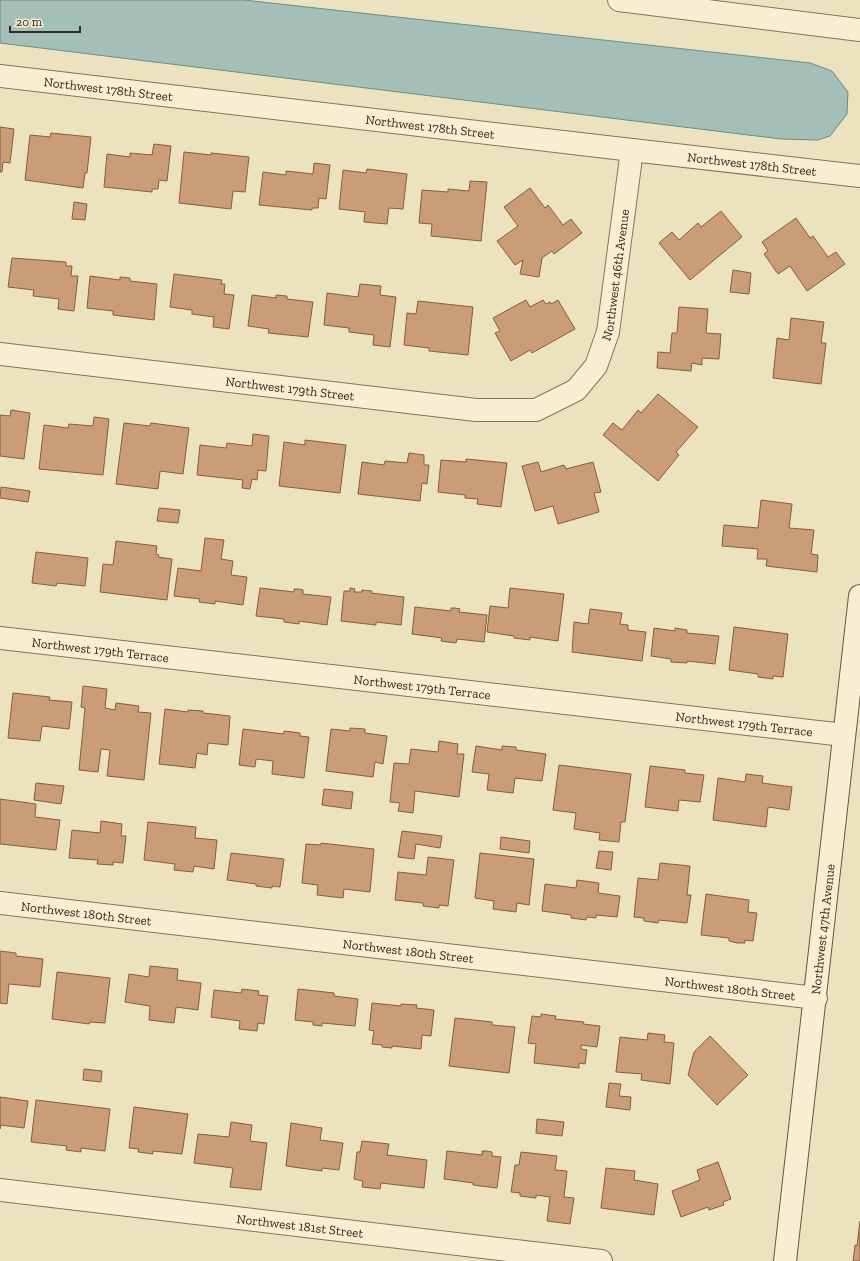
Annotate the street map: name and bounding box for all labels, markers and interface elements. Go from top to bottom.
scale bar [10,8,80,34]
text: 20 m [16,15,43,29]
street label: Northwest 178th Street [43,74,174,104]
street label: Northwest 178th Street [365,111,496,141]
street label: Northwest 178th Street [687,149,817,179]
street label: Northwest 46th Avenue [598,208,632,343]
street label: Northwest 179th Street [225,373,356,403]
street label: Northwest 179th Terrace [31,634,170,665]
street label: Northwest 179th Terrace [353,671,492,702]
street label: Northwest 179th Terrace [675,708,814,739]
street label: Northwest 47th Avenue [808,863,837,995]
street label: Northwest 180th Street [20,898,153,928]
street label: Northwest 180th Street [342,935,475,966]
street label: Northwest 180th Street [664,973,796,1003]
street label: Northwest 181st Street [236,1210,364,1240]

